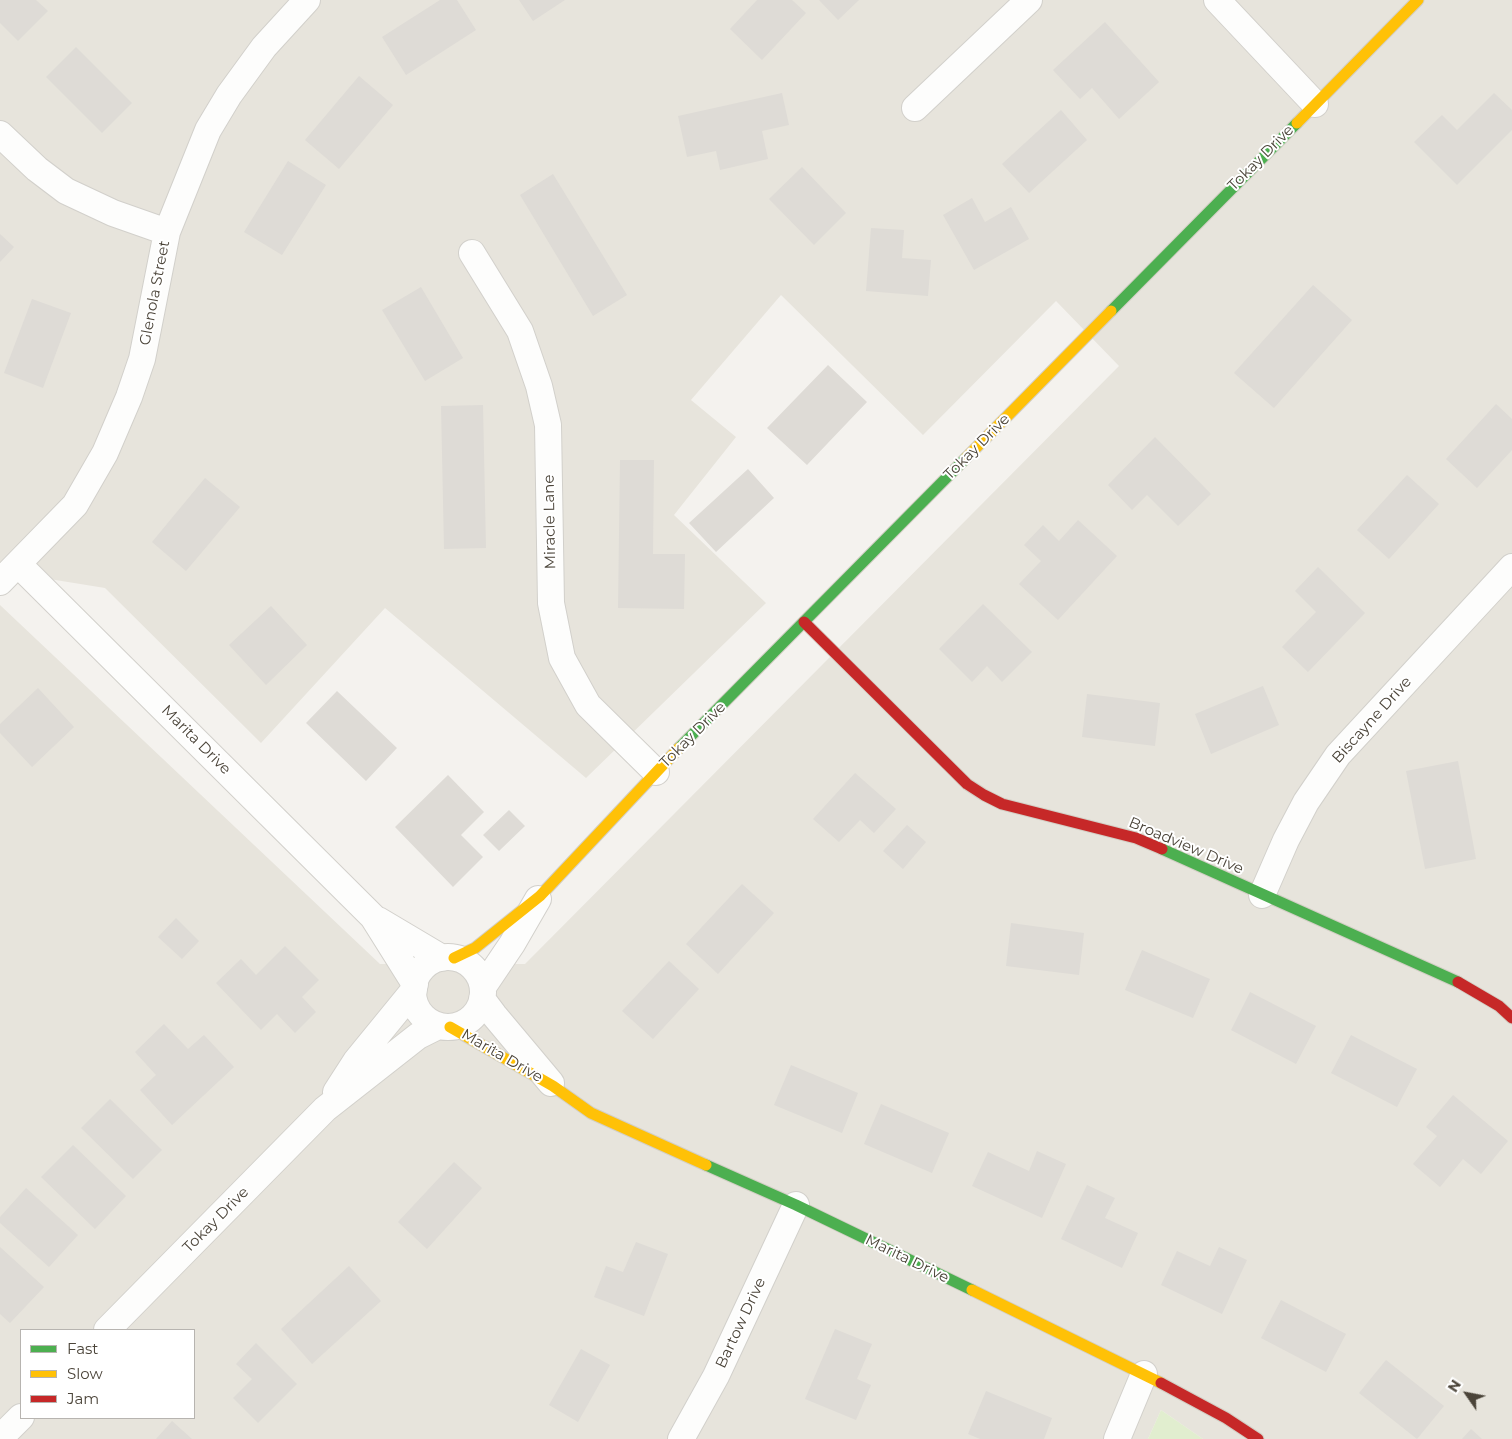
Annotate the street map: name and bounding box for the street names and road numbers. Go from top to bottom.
street label: Tokay Drive [1224,121,1298,195]
street label: Glenola Street [136,239,174,347]
street label: Tokay Drive [940,410,1014,484]
street label: Miracle Lane [540,474,560,570]
street label: Biscayne Drive [1328,673,1416,767]
street label: Tokay Drive [656,698,730,772]
street label: Marita Drive [158,702,234,778]
street label: Broadview Drive [1126,814,1246,878]
street label: Marita Drive [458,1025,546,1087]
street label: Tokay Drive [179,1183,253,1257]
street label: Marita Drive [862,1231,952,1287]
street label: Bartow Drive [712,1275,770,1371]

